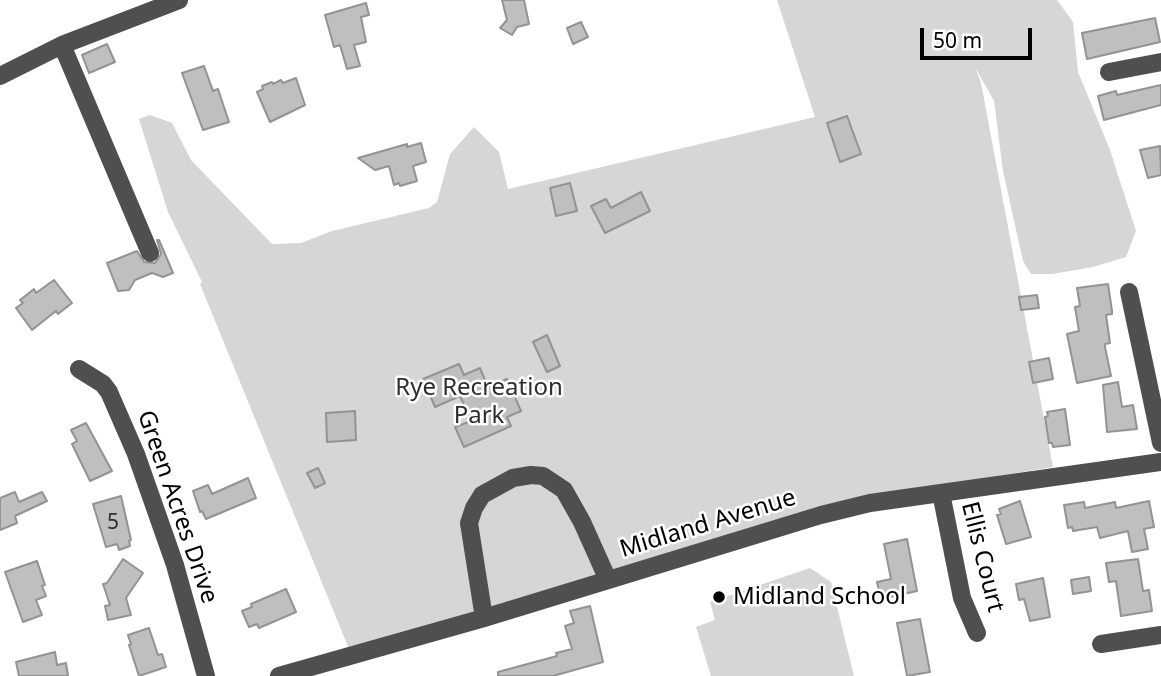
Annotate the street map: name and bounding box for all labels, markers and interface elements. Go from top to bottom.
scale bar [923,14,1035,58]
text: 50 m [933,26,982,54]
park label: Rye Recreation Park [395,374,563,430]
street label: Green Acres Drive [131,407,223,607]
street label: Midland Avenue [617,484,799,564]
street label: Ellis Court [954,499,1010,615]
house number: 5 [107,510,119,536]
place label: Midland School [733,583,906,611]
marker: Midland School [711,589,727,605]

